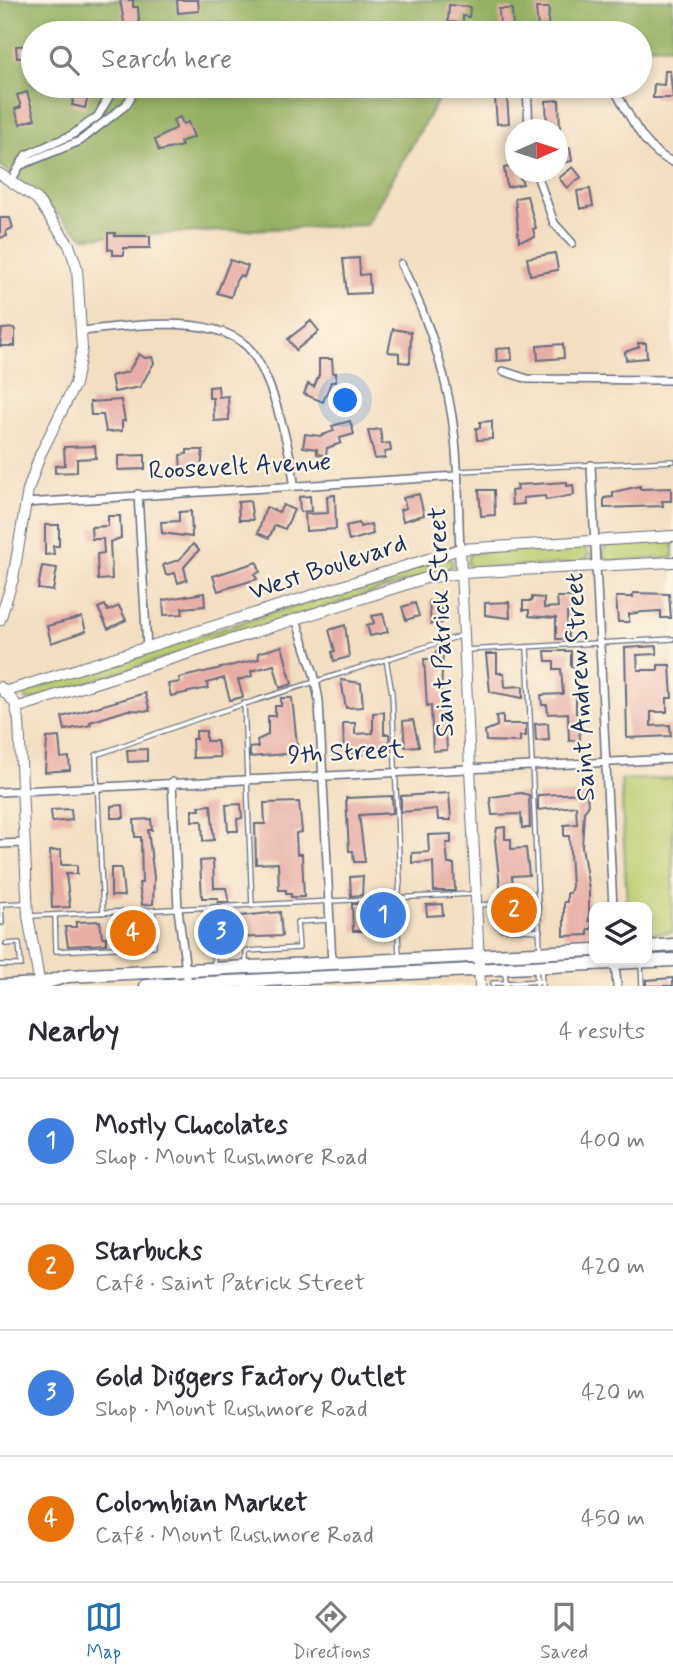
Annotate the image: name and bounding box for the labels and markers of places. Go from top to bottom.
pin: 2 [491,884,537,936]
pin: 1 [360,889,406,941]
pin: 3 [198,906,244,958]
pin: 4 [110,907,156,959]

